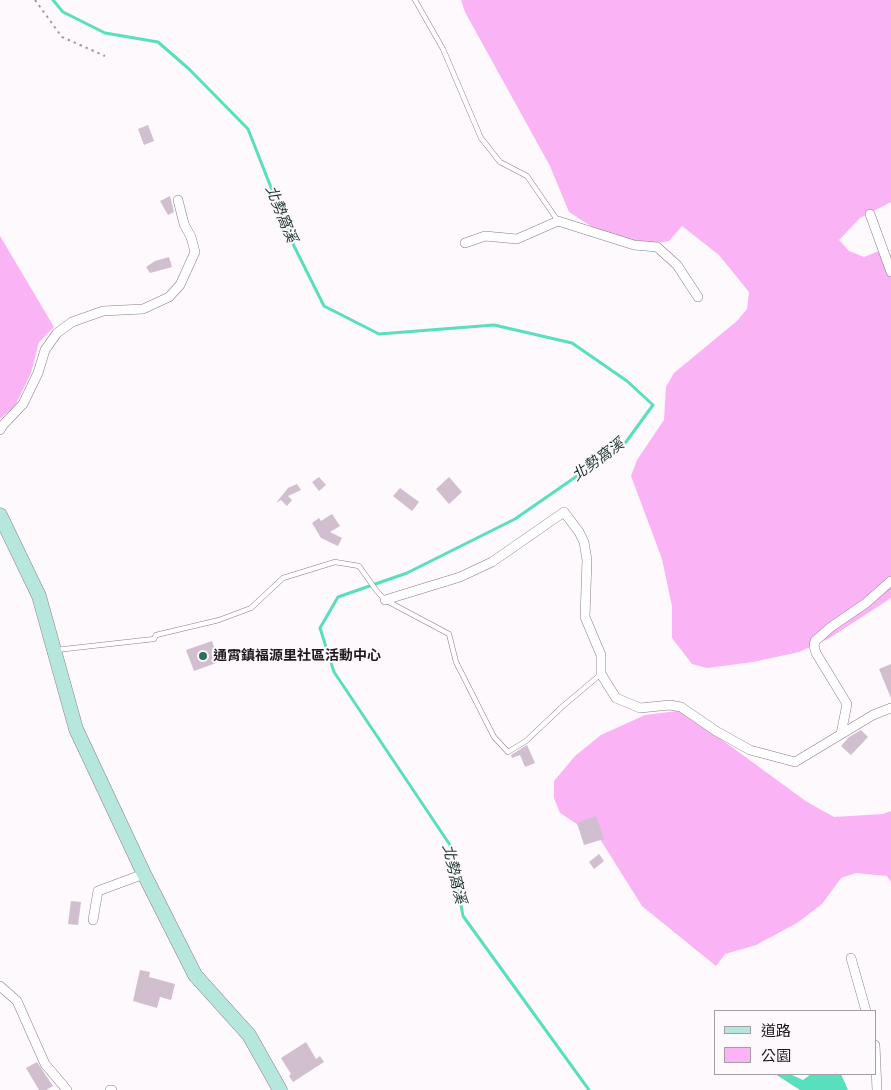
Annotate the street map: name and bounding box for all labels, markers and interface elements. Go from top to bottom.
water label: 北勢窩溪 [261,183,301,245]
water label: 北勢窩溪 [568,435,628,485]
place label: 通霄鎮福源里社區活動中心 [213,648,381,664]
marker: 通霄鎮福源里社區活動中心 [197,650,209,662]
water label: 北勢窩溪 [438,843,470,905]
legend [714,1010,876,1075]
text: 道路 [761,1022,791,1040]
text: 公園 [761,1047,791,1065]

